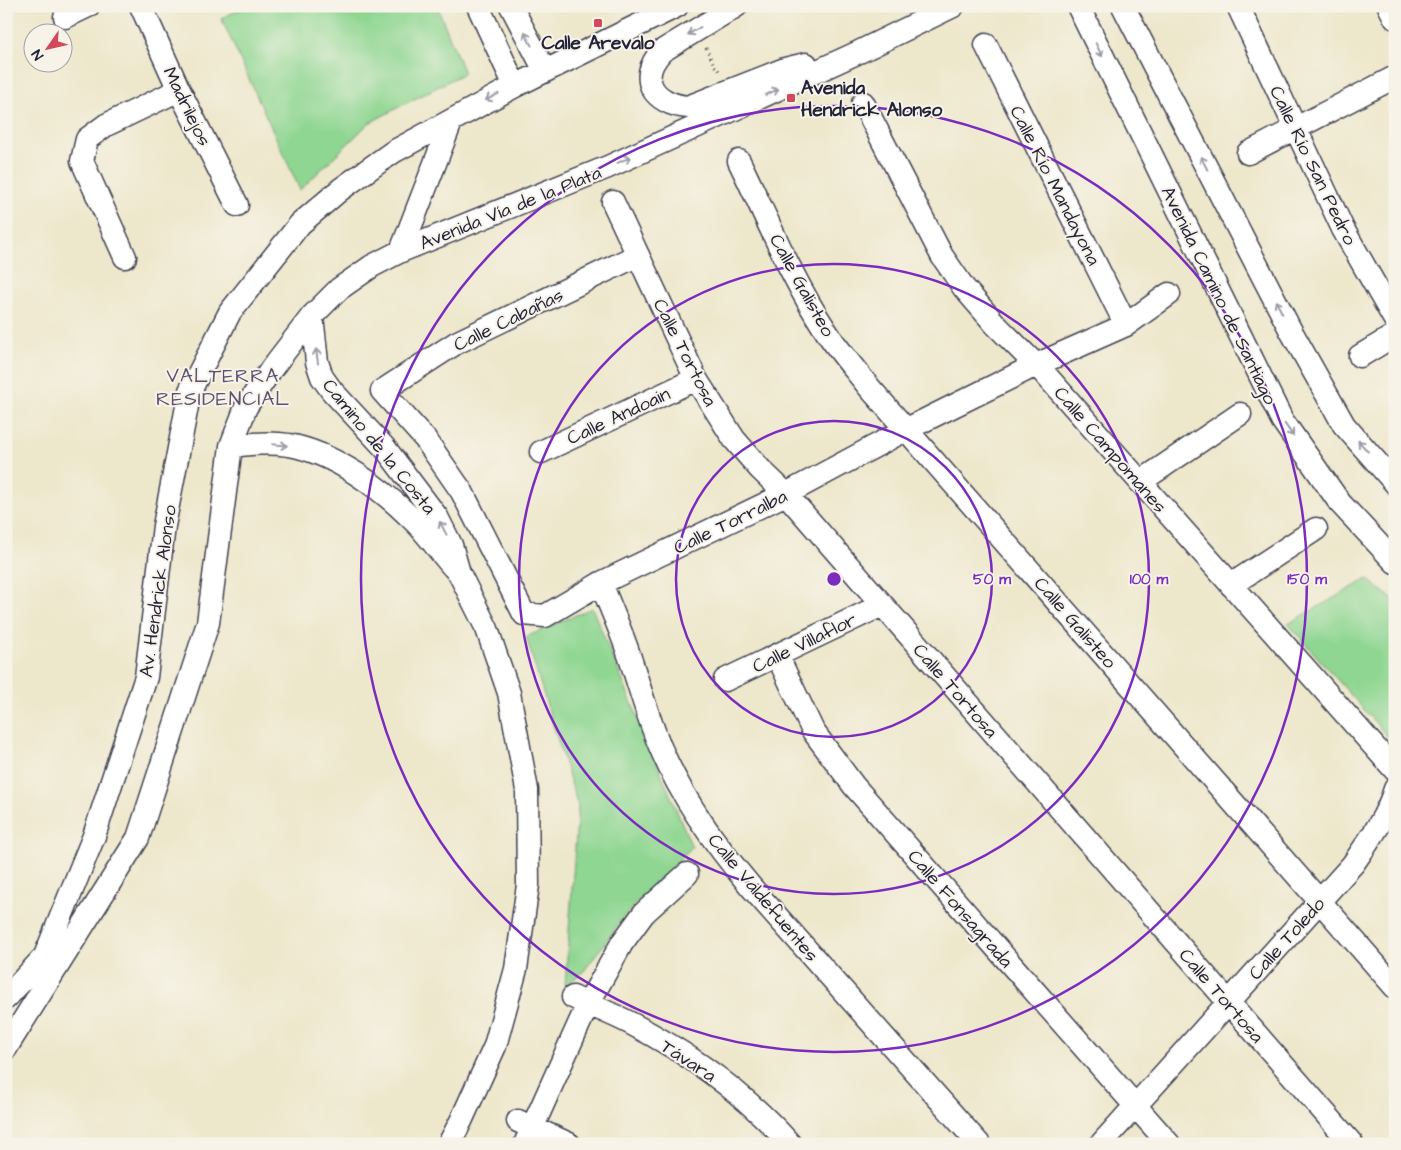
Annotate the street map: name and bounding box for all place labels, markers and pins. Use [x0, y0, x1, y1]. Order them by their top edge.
marker: Calle Arevalo [592, 17, 604, 29]
place label: Calle Arevalo [541, 30, 655, 57]
place label: Avenida Hendrick Alonso [801, 75, 943, 124]
marker: Avenida Hendrick Alonso [785, 92, 797, 104]
centre of rings [825, 570, 843, 588]

